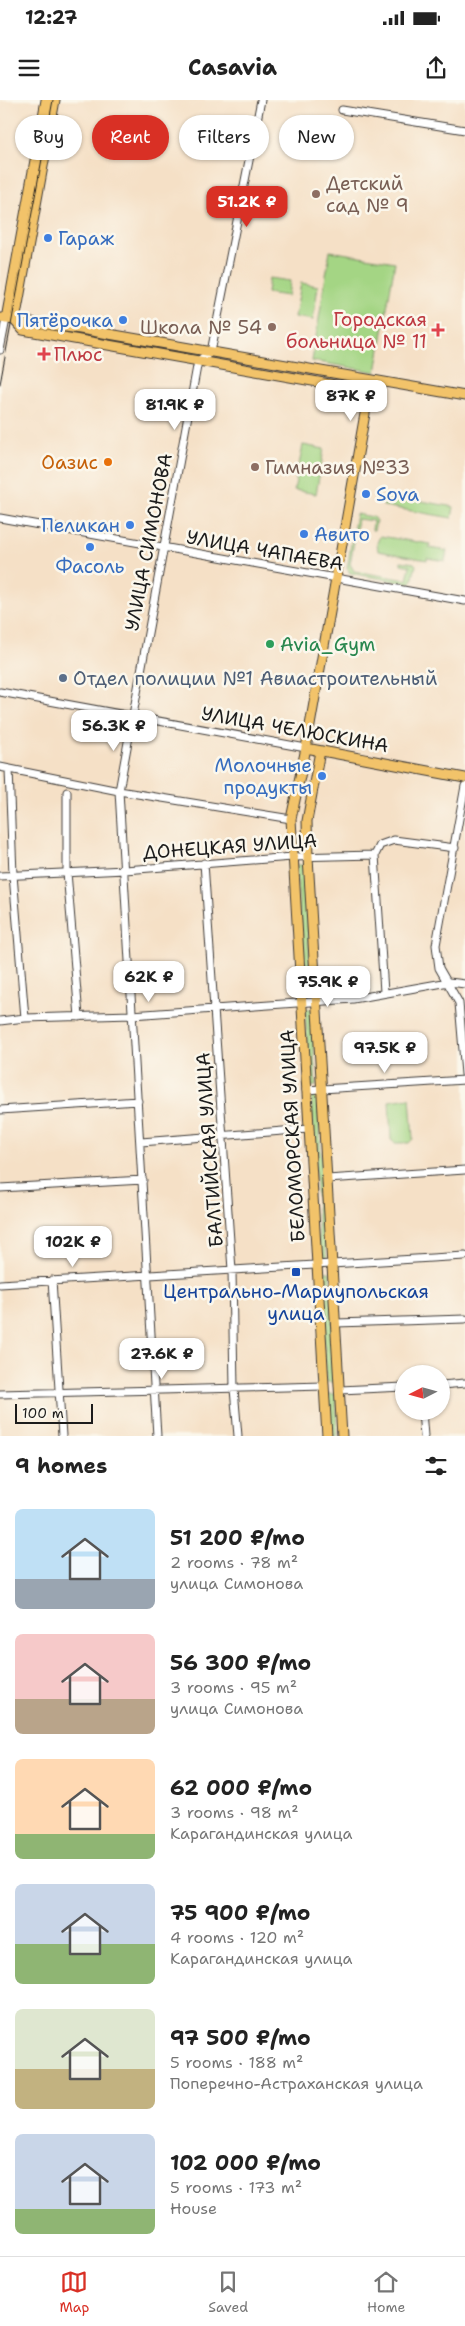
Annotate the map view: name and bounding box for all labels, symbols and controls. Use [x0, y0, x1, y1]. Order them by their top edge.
text: 12:27 [25, 5, 77, 30]
text: Casavia [188, 53, 277, 82]
icon: menu [15, 54, 43, 82]
icon: share [422, 54, 450, 82]
chip: Buy [15, 115, 82, 160]
chip: Rent [92, 115, 169, 160]
chip: Filters [179, 115, 269, 160]
chip: New [279, 115, 354, 160]
place label: Детский сад № 9 [326, 171, 409, 218]
pin: 51.2K ₽ [201, 186, 293, 228]
marker: Детский сад № 9 [310, 188, 322, 200]
text: 51.2K ₽ [217, 191, 277, 212]
place label: Гараж [58, 226, 114, 251]
marker: Гараж [42, 232, 54, 244]
place label: Городская больница № 11 [286, 307, 427, 354]
place label: Пятёрочка [17, 308, 113, 333]
marker: Пятёрочка [117, 314, 129, 326]
place label: Школа № 54 [140, 315, 262, 340]
marker: Школа № 54 [266, 321, 278, 333]
marker: Городская больница № 11 [431, 323, 445, 337]
place label: Плюс [54, 342, 103, 367]
marker: Плюс [38, 348, 50, 360]
pin: 87K ₽ [316, 380, 386, 422]
text: 87K ₽ [326, 385, 376, 406]
pin: 81.9K ₽ [129, 388, 221, 431]
text: 81.9K ₽ [146, 394, 204, 415]
place label: Оазис [41, 450, 98, 475]
street label: УЛИЦА СИМОНОВА [119, 451, 178, 633]
place label: Гимназия №33 [265, 455, 410, 480]
marker: Оазис [102, 456, 114, 468]
marker: Гимназия №33 [249, 461, 261, 473]
place label: Sova [376, 482, 419, 507]
marker: Sova [360, 488, 372, 500]
place label: Пеликан [41, 513, 120, 538]
marker: Пеликан [124, 519, 136, 531]
place label: Авито [314, 522, 370, 547]
street label: УЛИЦА ЧАПАЕВА [184, 524, 346, 577]
marker: Авито [298, 528, 310, 540]
marker: Фасоль [84, 541, 96, 553]
place label: Фасоль [56, 554, 124, 579]
place label: Avia_Gym [280, 632, 375, 657]
marker: Avia_Gym [264, 638, 276, 650]
place label: Отдел полиции №1 Авиастроительный [73, 666, 437, 691]
marker: Отдел полиции №1 Авиастроительный [57, 672, 69, 684]
street label: УЛИЦА ЧЕЛЮСКИНА [199, 701, 391, 758]
pin: 56.3K ₽ [68, 710, 160, 752]
text: 56.3K ₽ [82, 715, 146, 736]
place label: Молочные продукты [214, 753, 312, 800]
marker: Молочные продукты [316, 770, 328, 782]
street label: ДОНЕЦКАЯ УЛИЦА [142, 828, 318, 865]
pin: 62K ₽ [114, 960, 184, 1003]
text: 62K ₽ [124, 966, 174, 987]
pin: 75.9K ₽ [282, 966, 374, 1008]
text: 75.9K ₽ [297, 971, 359, 992]
street label: БЕЛОМОРСКАЯ УЛИЦА [274, 1029, 311, 1243]
pin: 97.5K ₽ [339, 1032, 431, 1074]
text: 97.5K ₽ [354, 1037, 416, 1058]
street label: БАЛТИЙСКАЯ УЛИЦА [190, 1051, 229, 1248]
pin: 102K ₽ [32, 1226, 114, 1268]
text: 102K ₽ [45, 1231, 101, 1252]
marker: Центрально-Мариупольская улица [290, 1266, 302, 1278]
place label: Центрально-Мариупольская улица [163, 1279, 429, 1326]
pin: 27.6K ₽ [116, 1338, 208, 1380]
text: 27.6K ₽ [130, 1343, 194, 1364]
north arrow [395, 1365, 450, 1420]
map controls [395, 1365, 450, 1420]
scale bar [15, 1401, 92, 1424]
text: 100 m [22, 1404, 64, 1422]
text: 9 homes [15, 1452, 107, 1480]
icon: filters [422, 1452, 450, 1480]
text: 51 200 ₽/mo [170, 1524, 305, 1552]
icon: home [55, 1529, 115, 1589]
text: 2 rooms · 78 m² [170, 1552, 298, 1573]
text: улица Симонова [170, 1573, 303, 1594]
text: 56 300 ₽/mo [170, 1649, 311, 1677]
icon: home [55, 1654, 115, 1714]
text: 3 rooms · 95 m² [170, 1677, 297, 1698]
text: улица Симонова [170, 1698, 303, 1719]
text: 62 000 ₽/mo [170, 1774, 312, 1802]
icon: home [55, 1779, 115, 1839]
text: 3 rooms · 98 m² [170, 1802, 299, 1823]
text: Карагандинская улица [170, 1823, 353, 1844]
text: 75 900 ₽/mo [170, 1899, 311, 1927]
icon: home [55, 1904, 115, 1964]
text: 4 rooms · 120 m² [170, 1927, 304, 1948]
text: Карагандинская улица [170, 1948, 353, 1969]
text: 97 500 ₽/mo [170, 2024, 311, 2052]
icon: home [55, 2029, 115, 2089]
text: 5 rooms · 188 m² [170, 2052, 303, 2073]
text: Поперечно-Астраханская улица [170, 2073, 423, 2094]
text: 102 000 ₽/mo [170, 2149, 321, 2177]
icon: home [55, 2154, 115, 2214]
text: 5 rooms · 173 m² [170, 2177, 302, 2198]
text: House [170, 2198, 217, 2219]
tab: Map [59, 2268, 89, 2316]
tab: Saved [208, 2268, 248, 2316]
tab: Home [367, 2268, 406, 2316]

